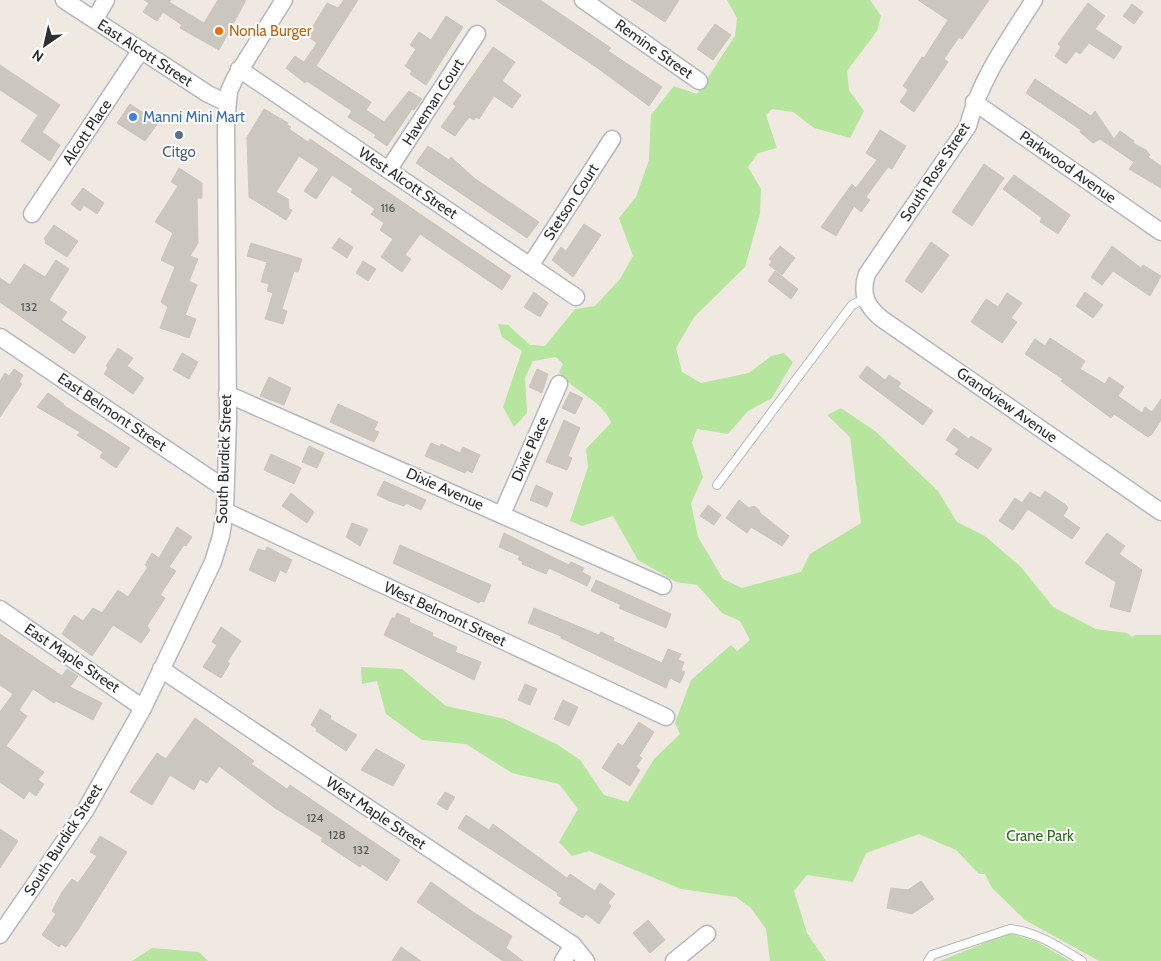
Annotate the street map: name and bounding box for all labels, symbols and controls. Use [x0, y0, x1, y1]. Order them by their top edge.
street label: East Alcott Street [94, 16, 196, 90]
street label: Remine Street [612, 16, 696, 82]
north arrow [20, 20, 70, 70]
place label: Nonla Burger [229, 22, 312, 40]
marker: Nonla Burger [213, 25, 225, 37]
text: N [29, 46, 47, 66]
street label: Haveman Court [398, 55, 468, 149]
street label: Alcott Place [59, 96, 115, 168]
place label: Manni Mini Mart [143, 108, 245, 126]
marker: Manni Mini Mart [127, 111, 139, 123]
street label: South Rose Street [896, 119, 974, 225]
street label: Parkwood Avenue [1016, 127, 1120, 207]
marker: Citgo [173, 129, 185, 141]
place label: Citgo [162, 143, 196, 161]
street label: West Alcott Street [355, 143, 461, 223]
street label: Stetson Court [540, 160, 602, 244]
house number: 116 [381, 200, 396, 215]
house number: 132 [21, 299, 37, 314]
street label: Grandview Avenue [953, 364, 1061, 447]
street label: East Belmont Street [54, 369, 170, 455]
street label: South Burdick Street [213, 394, 235, 524]
street label: Dixie Place [508, 414, 552, 484]
street label: Dixie Avenue [403, 464, 487, 514]
street label: West Belmont Street [381, 578, 509, 650]
street label: East Maple Street [21, 620, 123, 696]
street label: West Maple Street [323, 773, 429, 853]
street label: South Burdick Street [20, 781, 106, 899]
house number: 124 [306, 810, 324, 825]
house number: 128 [328, 827, 346, 842]
park label: Crane Park [1006, 827, 1074, 845]
house number: 132 [353, 842, 369, 857]

